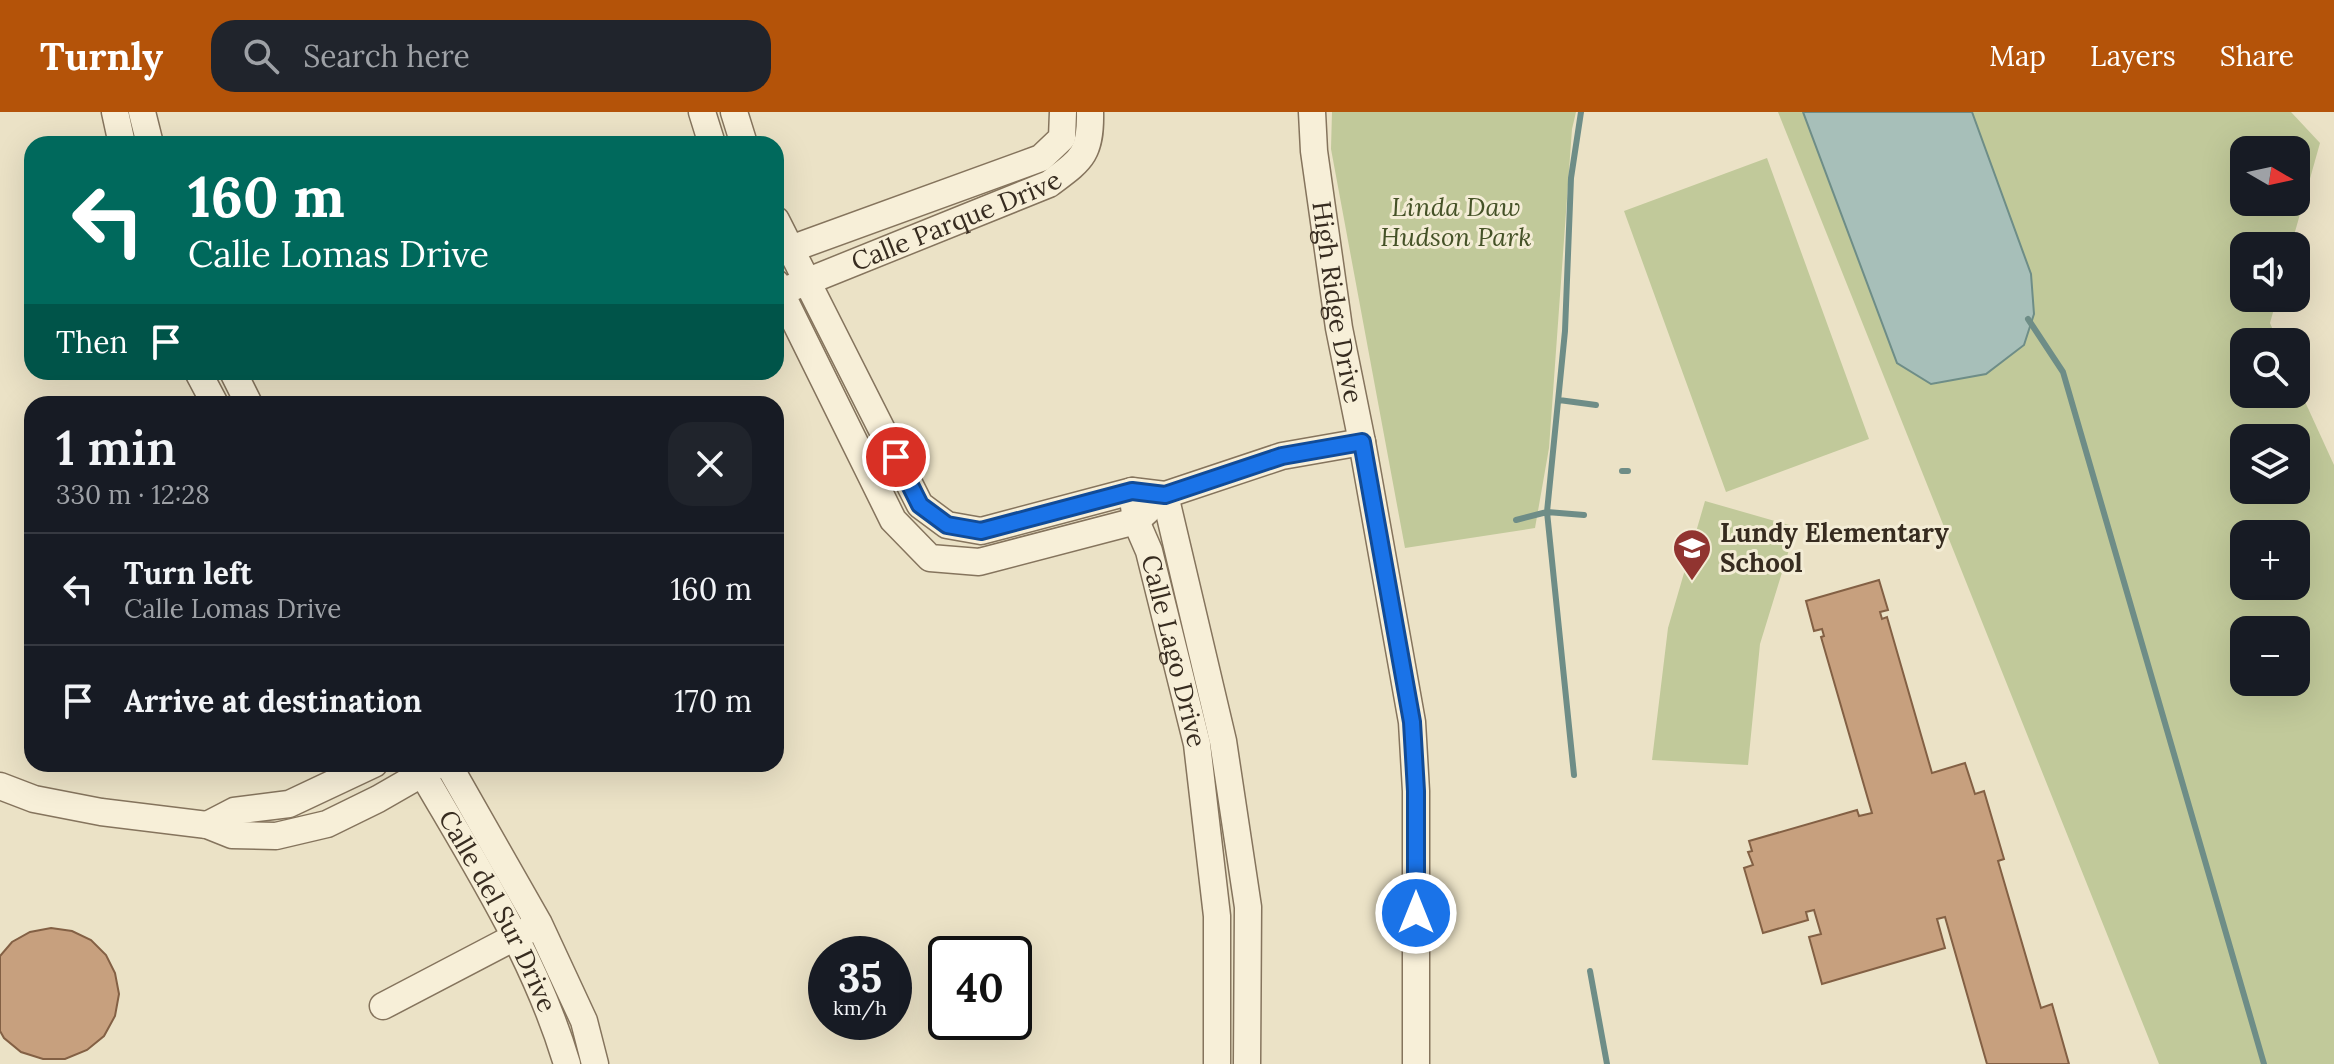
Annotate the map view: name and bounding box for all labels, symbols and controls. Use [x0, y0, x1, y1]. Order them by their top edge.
search box [211, 20, 771, 92]
text: Turnly [40, 32, 163, 80]
icon: search [239, 34, 283, 78]
text: Search here [303, 37, 470, 75]
text: Map [1989, 38, 2046, 74]
text: Layers [2090, 38, 2176, 74]
text: Share [2220, 38, 2294, 74]
north arrow [2230, 136, 2310, 216]
map controls [2230, 136, 2310, 696]
text: 160 m [188, 161, 345, 232]
street label: Calle Parque Drive [846, 163, 1068, 278]
icon: left [56, 168, 160, 272]
park label: Linda Daw Hudson Park [1380, 190, 1532, 253]
street label: High Ridge Drive [1305, 199, 1371, 406]
text: Calle Lomas Drive [188, 231, 489, 277]
button: sound [2230, 232, 2310, 312]
icon: arrive [144, 320, 188, 364]
text: Then [56, 323, 128, 361]
button: search [2230, 328, 2310, 408]
text: 1 min [56, 417, 176, 478]
button: close [668, 422, 752, 506]
pin [862, 423, 930, 491]
button: layers [2230, 424, 2310, 504]
icon: arrive [874, 435, 918, 479]
text: 330 m · 12:28 [56, 478, 210, 511]
place label: Lundy Elementary School [1720, 516, 1949, 579]
button: + [2230, 520, 2310, 600]
school or university icon: Lundy Elementary School [1671, 527, 1713, 582]
street label: Calle Lago Drive [1135, 551, 1214, 750]
text: Turn left [124, 554, 252, 592]
icon: left [56, 567, 100, 611]
text: 160 m [670, 570, 752, 608]
text: Calle Lomas Drive [124, 592, 341, 625]
button: − [2230, 616, 2310, 696]
icon: arrive [56, 679, 100, 723]
text: Arrive at destination [124, 682, 422, 720]
text: 170 m [674, 682, 752, 720]
street label: Calle del Sur Drive [432, 804, 564, 1017]
position arrow [1374, 871, 1458, 955]
speed limit sign: 40 [928, 936, 1032, 1040]
text: 35 [838, 952, 882, 1003]
text: km/h [833, 995, 887, 1020]

